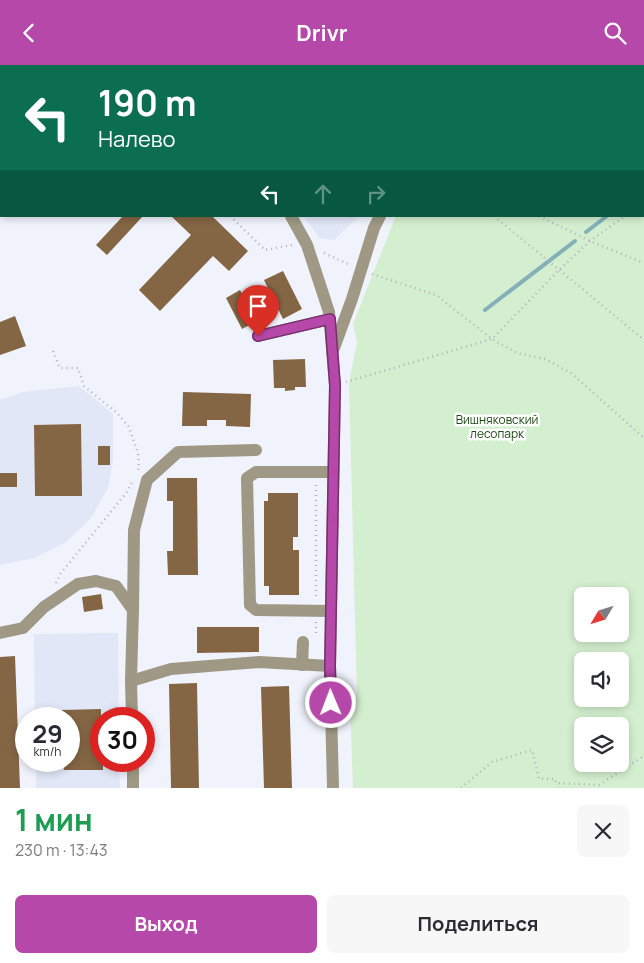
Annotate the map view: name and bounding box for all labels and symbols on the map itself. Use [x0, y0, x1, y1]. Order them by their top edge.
pin [237, 285, 279, 336]
park label: Вишняковский лесопарк [456, 411, 538, 442]
north arrow [574, 587, 629, 643]
position arrow [304, 676, 356, 728]
speed limit sign: 30 [90, 707, 155, 772]

